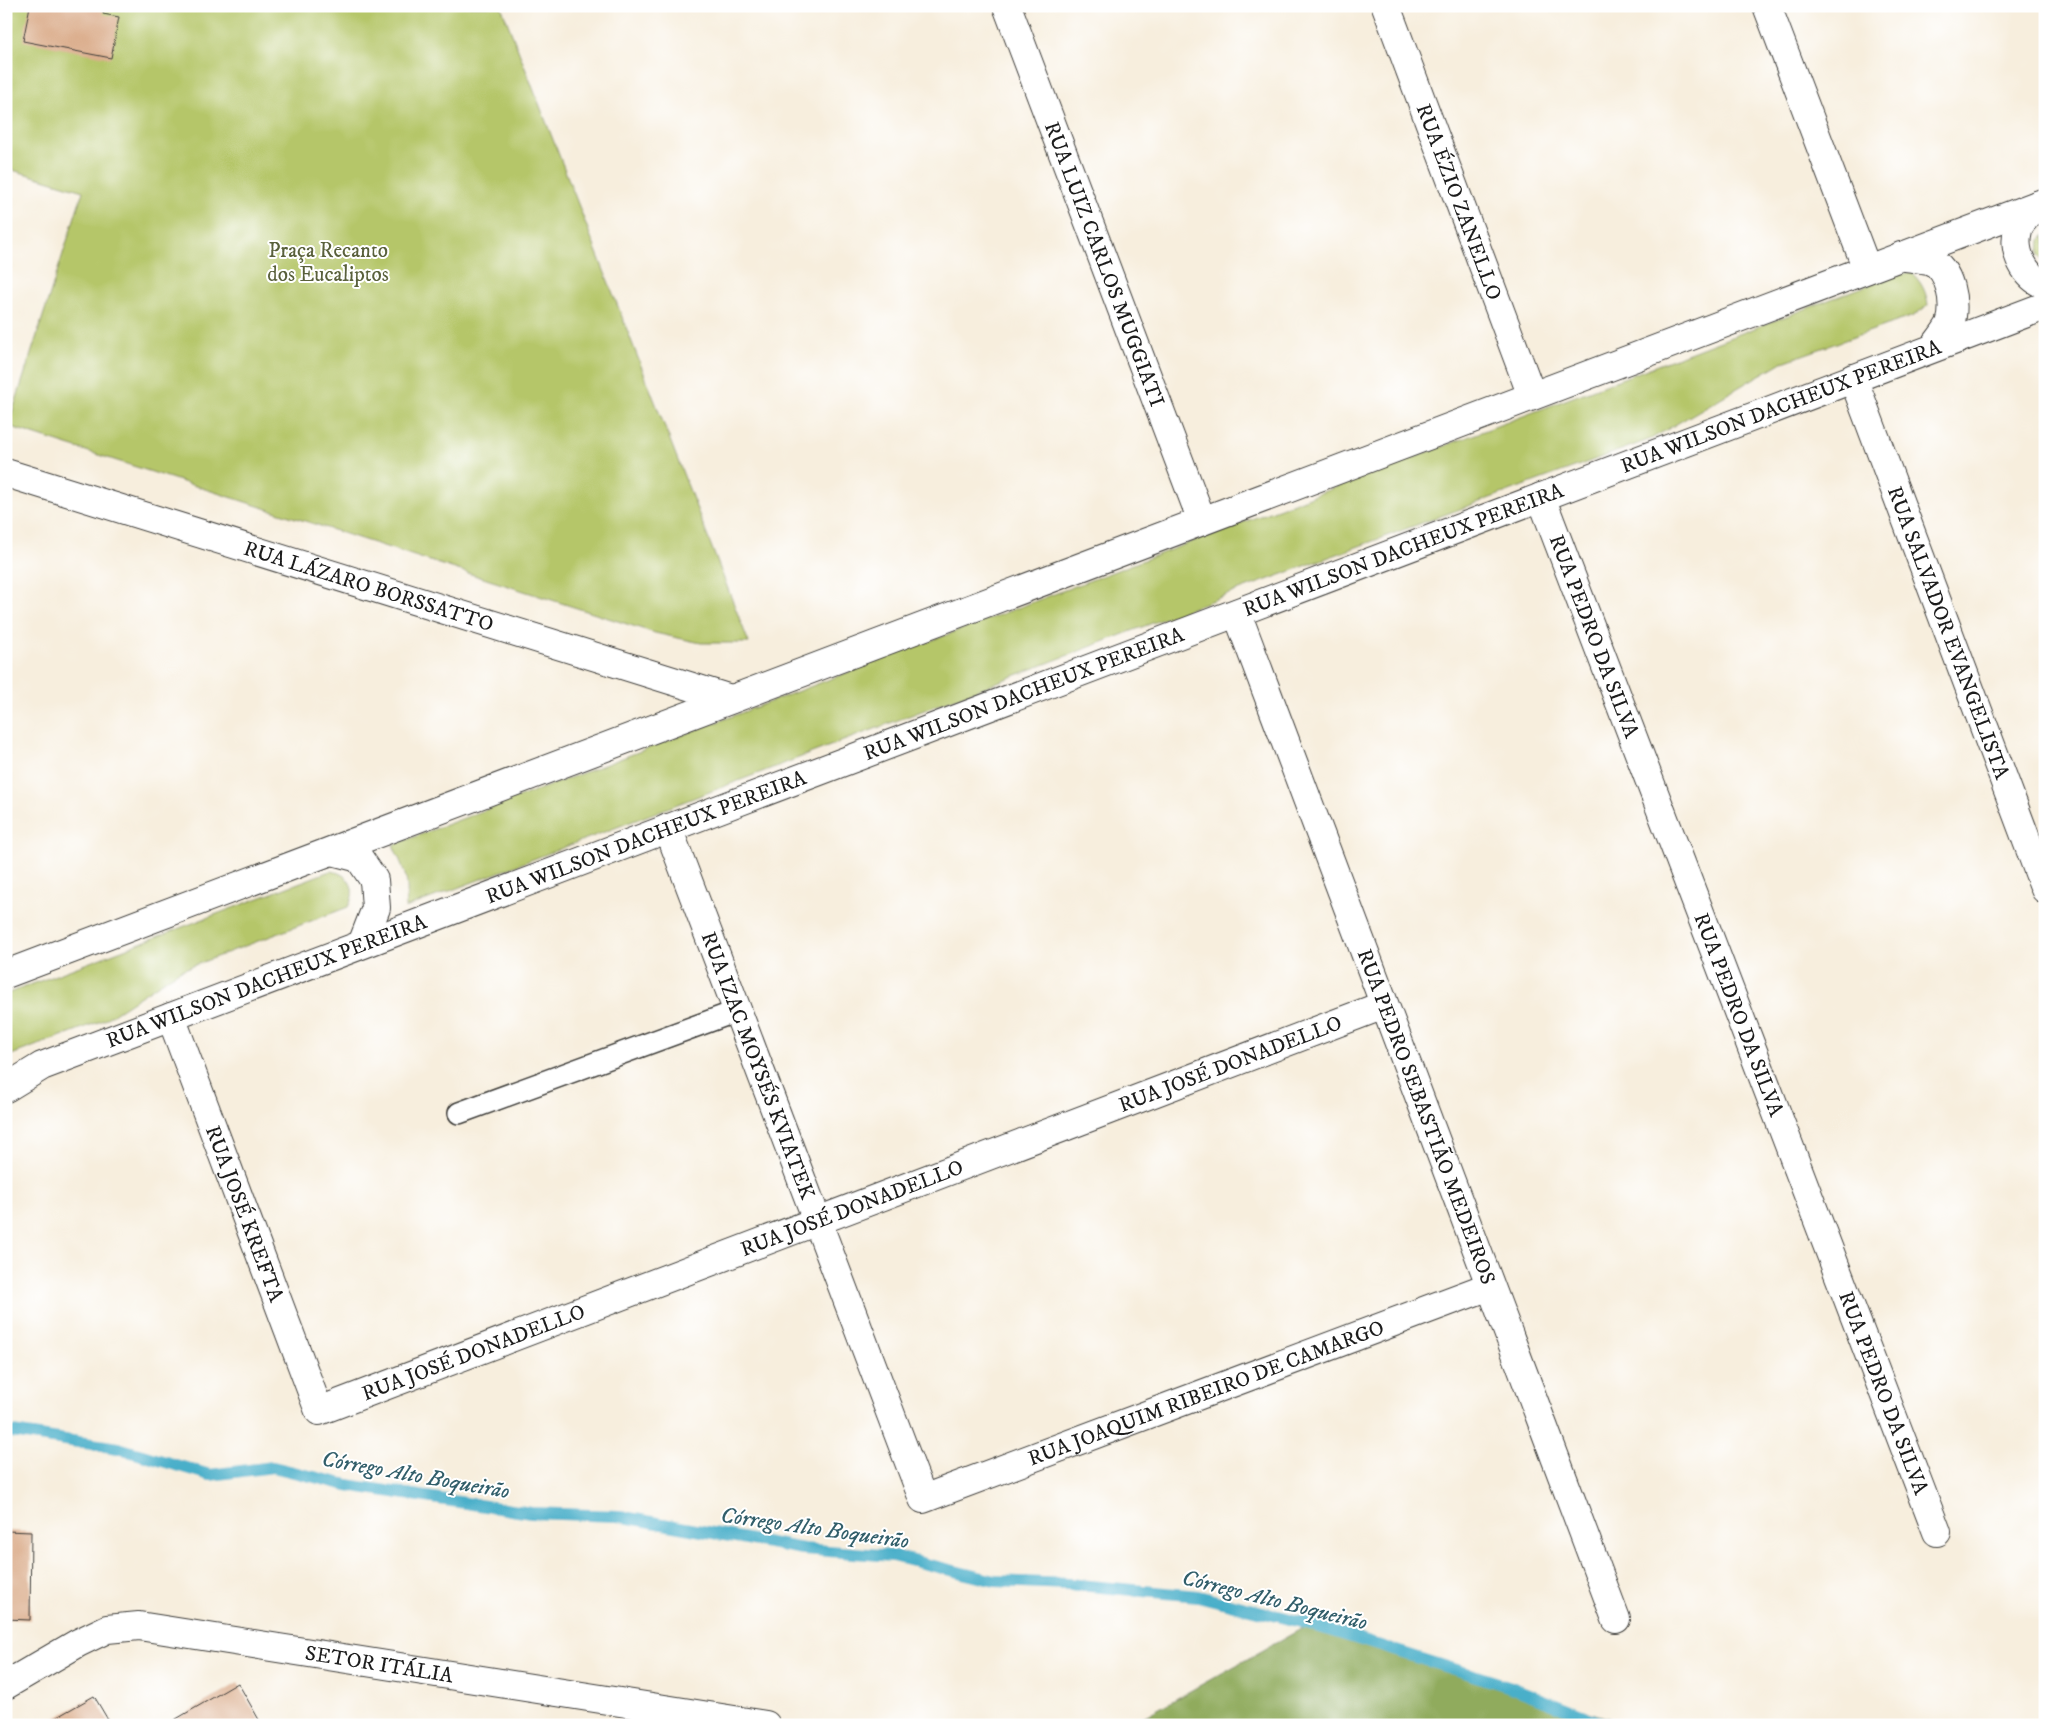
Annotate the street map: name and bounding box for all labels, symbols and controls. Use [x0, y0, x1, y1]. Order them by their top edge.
street label: RUA ÉZIO ZANELLO [1410, 100, 1507, 304]
street label: RUA LUIZ CARLOS MUGGIATI [1038, 118, 1170, 411]
park label: Praça Recanto dos Eucaliptos [267, 238, 389, 288]
street label: RUA WILSON DACHEUX PEREIRA [1617, 334, 1946, 480]
street label: RUA WILSON DACHEUX PEREIRA [1240, 478, 1568, 623]
street label: RUA SALVADOR EVANGELISTA [1881, 483, 2015, 784]
street label: RUA PEDRO DA SILVA [1543, 531, 1644, 742]
street label: RUA LÁZARO BORSSATTO [240, 536, 497, 638]
street label: RUA WILSON DACHEUX PEREIRA [860, 622, 1188, 767]
street label: RUA WILSON DACHEUX PEREIRA [482, 765, 811, 910]
street label: RUA WILSON DACHEUX PEREIRA [103, 909, 431, 1054]
street label: RUA PEDRO DA SILVA [1687, 909, 1789, 1121]
street label: RUA IZAC MOYSÉS KVIATEK [695, 928, 820, 1203]
street label: RUA PEDRO SEBASTIÃO MEDEIROS [1351, 945, 1501, 1288]
street label: RUA JOSÉ DONADELLO [1115, 1010, 1346, 1119]
street label: RUA JOSÉ KREFTA [199, 1122, 289, 1306]
street label: RUA JOSÉ DONADELLO [737, 1155, 967, 1263]
street label: RUA PEDRO DA SILVA [1832, 1288, 1934, 1499]
street label: RUA JOSÉ DONADELLO [358, 1299, 589, 1407]
street label: RUA JOAQUIM RIBEIRO DE CAMARGO [1025, 1315, 1388, 1472]
water label: Córrego Alto Boqueirão [319, 1446, 512, 1506]
water label: Córrego Alto Boqueirão [719, 1502, 911, 1556]
water label: Córrego Alto Boqueirão [1179, 1564, 1370, 1638]
street label: SETOR ITÁLIA [303, 1640, 456, 1690]

